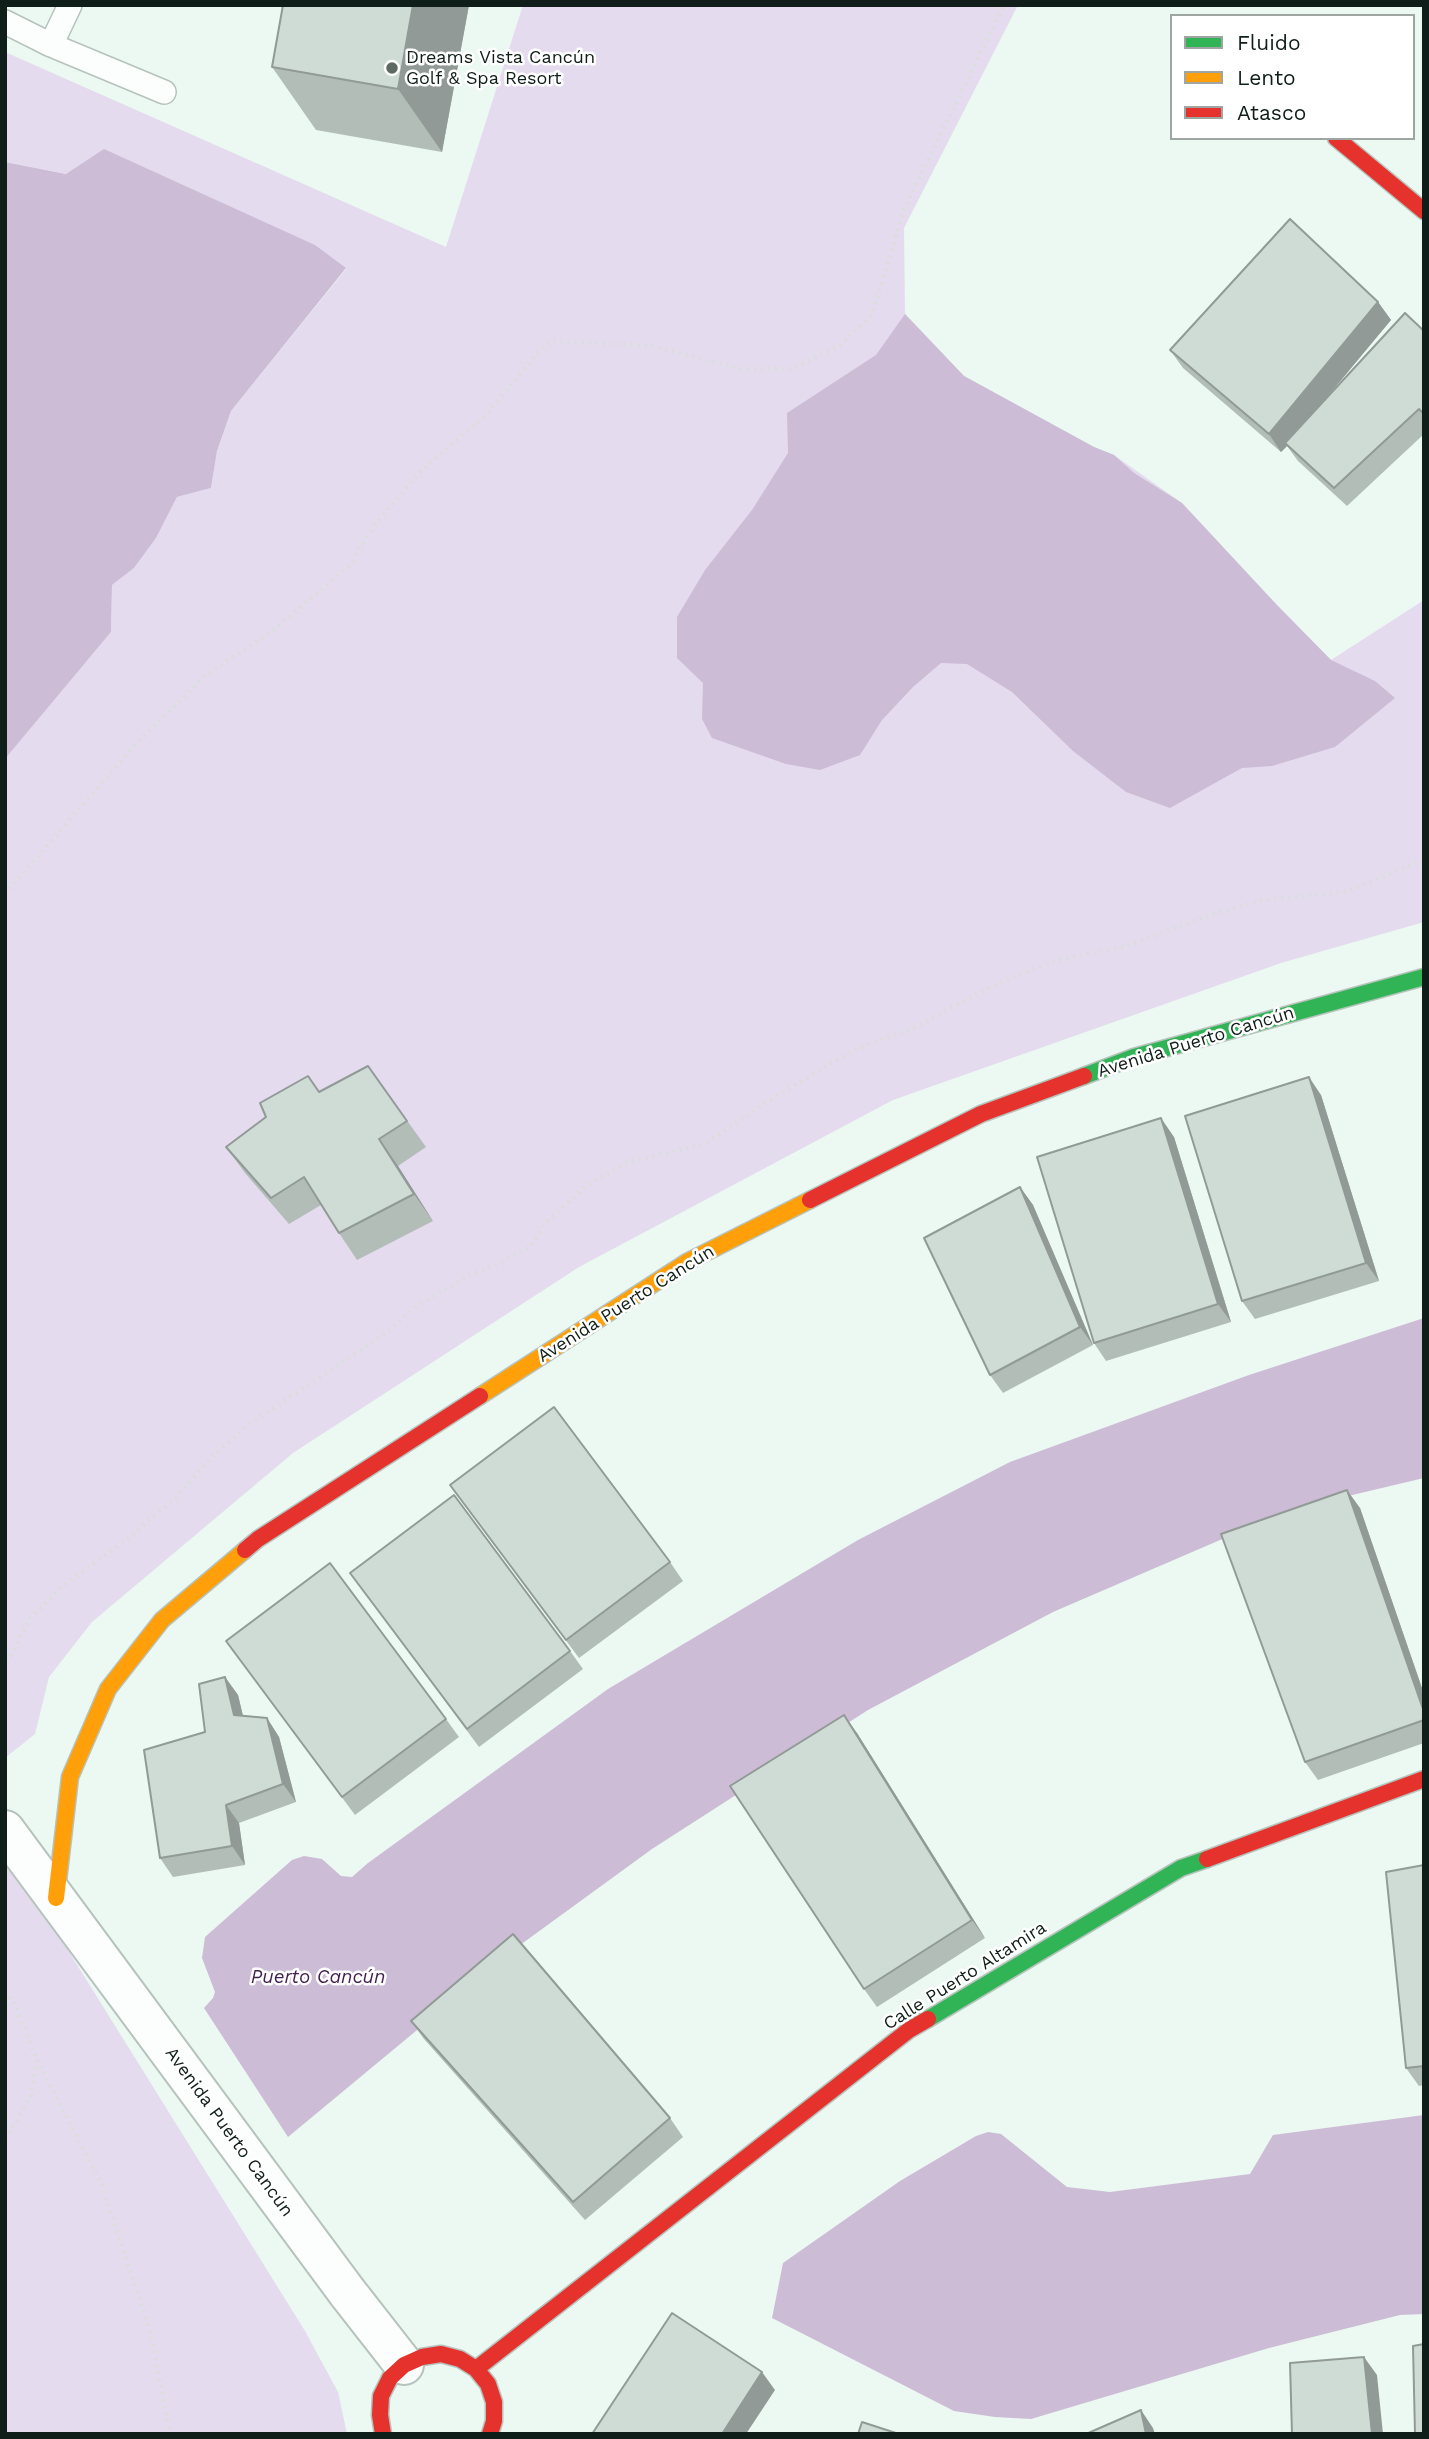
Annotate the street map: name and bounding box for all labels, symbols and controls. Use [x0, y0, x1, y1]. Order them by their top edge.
legend [1170, 14, 1415, 140]
text: Fluido [1237, 30, 1301, 55]
place label: Dreams Vista Cancún Golf & Spa Resort [406, 47, 595, 90]
marker: Dreams Vista Cancún Golf & Spa Resort [384, 60, 400, 76]
text: Lento [1237, 65, 1296, 90]
text: Atasco [1237, 100, 1306, 125]
street label: Avenida Puerto Cancún [1095, 1002, 1297, 1082]
street label: Avenida Puerto Cancún [534, 1241, 718, 1367]
street label: Calle Puerto Altamira [880, 1917, 1050, 2035]
water label: Puerto Cancún [251, 1966, 385, 1988]
street label: Avenida Puerto Cancún [160, 2043, 298, 2221]

